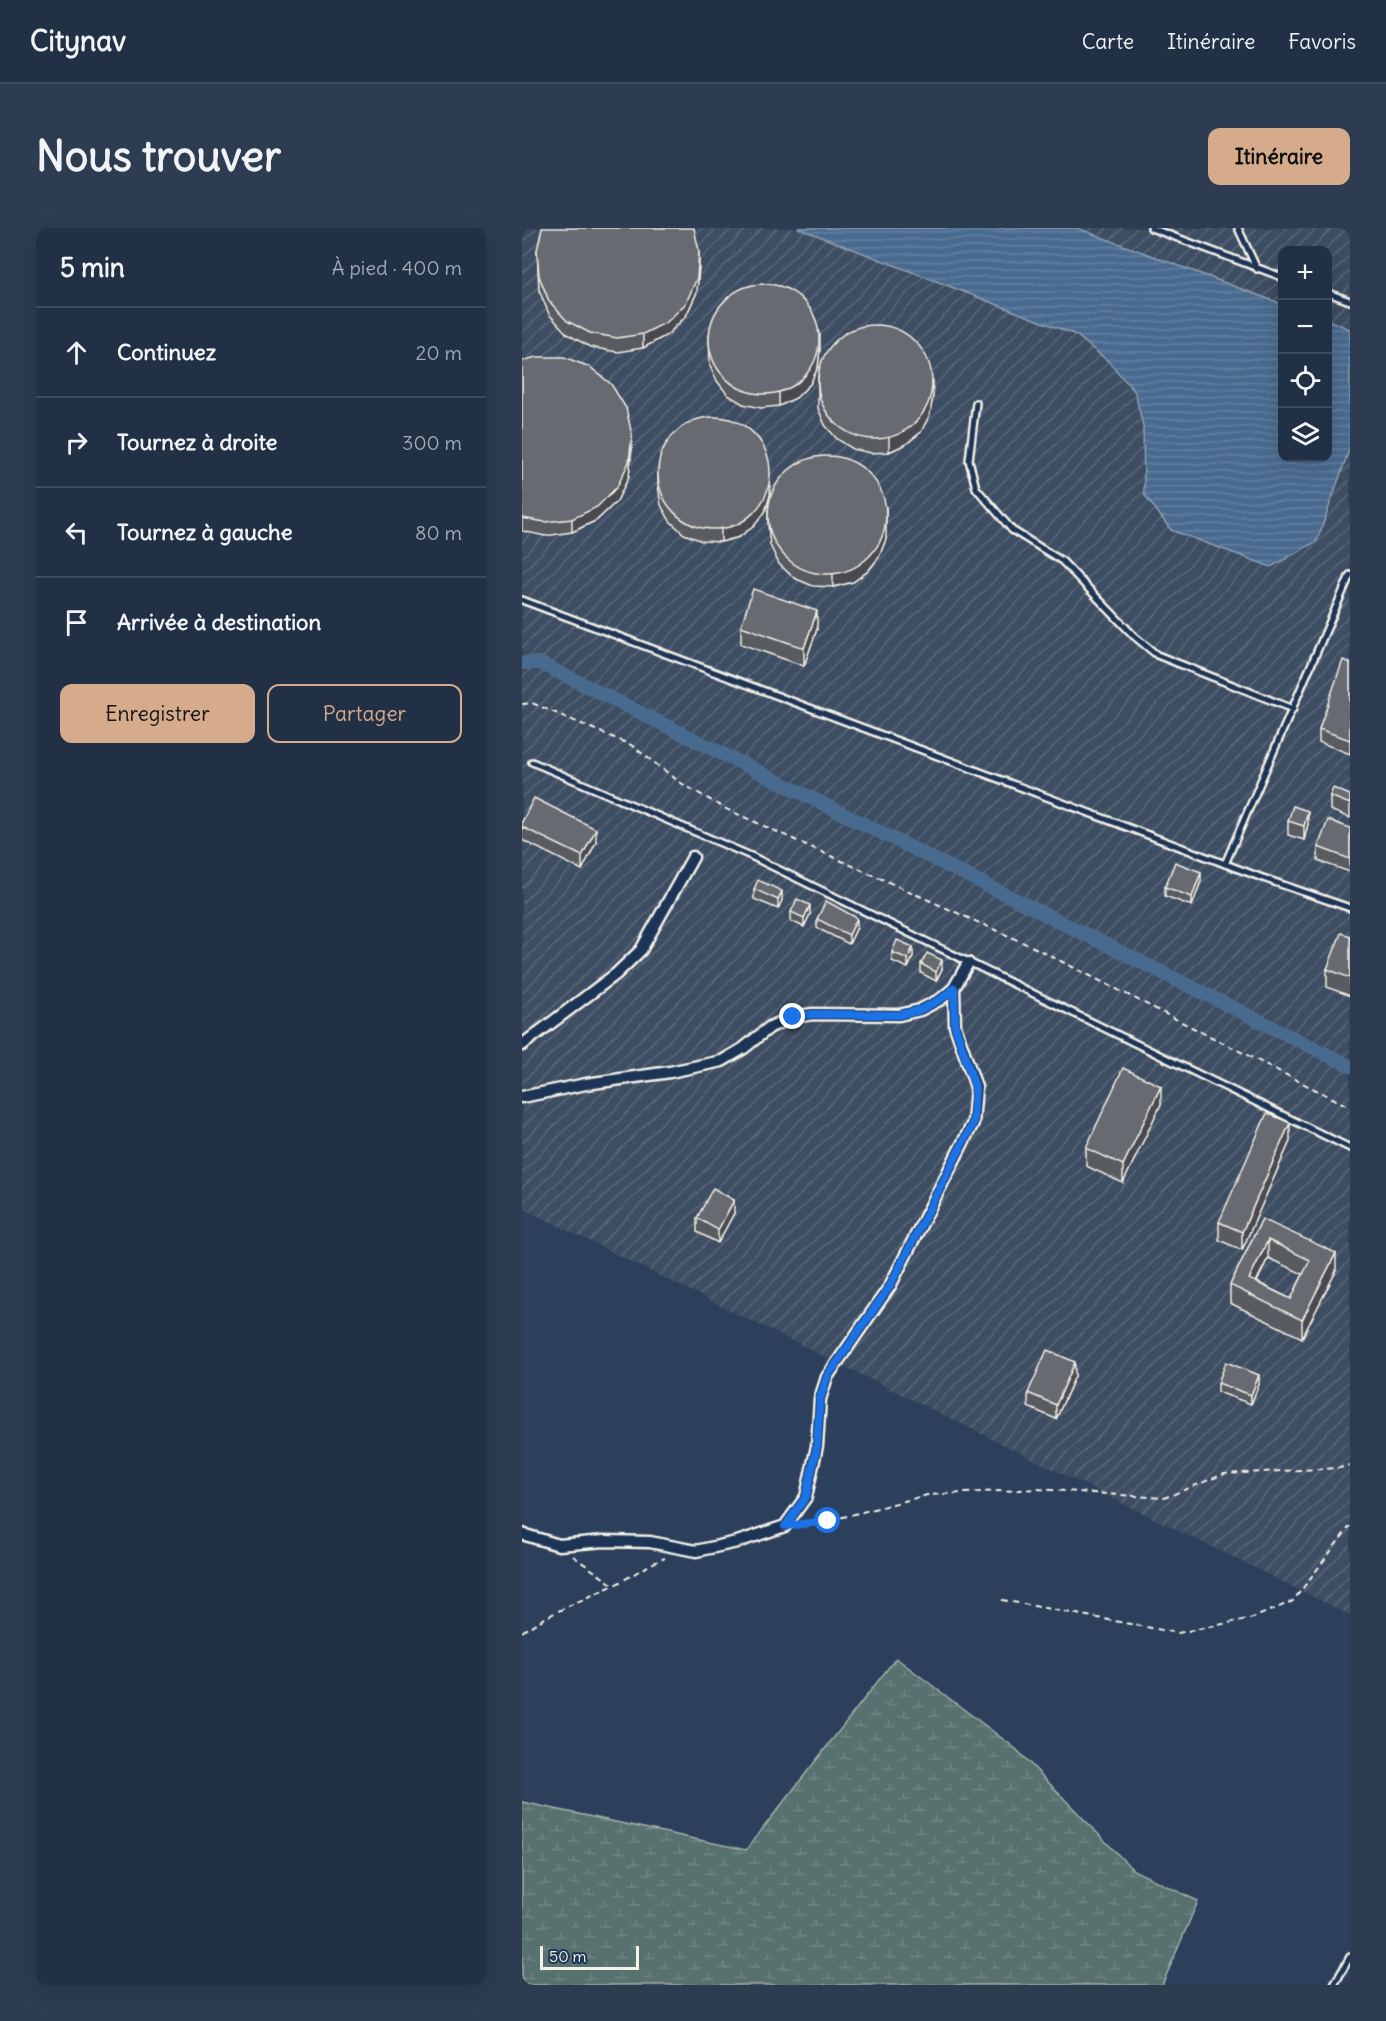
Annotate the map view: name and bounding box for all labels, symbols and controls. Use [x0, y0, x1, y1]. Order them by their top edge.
text: Citynav [30, 23, 126, 59]
text: Carte [1082, 28, 1134, 55]
text: Itinéraire [1167, 28, 1255, 55]
text: Favoris [1288, 28, 1356, 55]
button: Itinéraire [1208, 128, 1350, 185]
text: Nous trouver [36, 130, 281, 182]
map controls [1278, 246, 1332, 462]
button: + [1278, 246, 1332, 300]
text: 5 min [60, 251, 125, 284]
text: À pied · 400 m [332, 255, 462, 280]
button: − [1278, 300, 1332, 354]
icon: ahead [60, 336, 93, 369]
text: Continuez [117, 338, 216, 366]
text: 20 m [416, 340, 462, 365]
button: locate [1278, 354, 1332, 408]
button: layers [1278, 408, 1332, 462]
icon: right [60, 426, 93, 459]
text: Tournez à droite [117, 428, 277, 456]
text: 300 m [402, 430, 462, 455]
icon: left [60, 516, 93, 549]
text: Tournez à gauche [117, 518, 293, 546]
text: 80 m [415, 520, 462, 545]
icon: arrive [60, 606, 93, 639]
text: Arrivée à destination [117, 608, 321, 636]
button: Enregistrer [60, 684, 255, 743]
button: Partager [267, 684, 462, 743]
route end [779, 1003, 805, 1029]
route start [814, 1507, 840, 1533]
scale bar [540, 1943, 639, 1970]
text: 50 m [549, 1946, 587, 1966]

